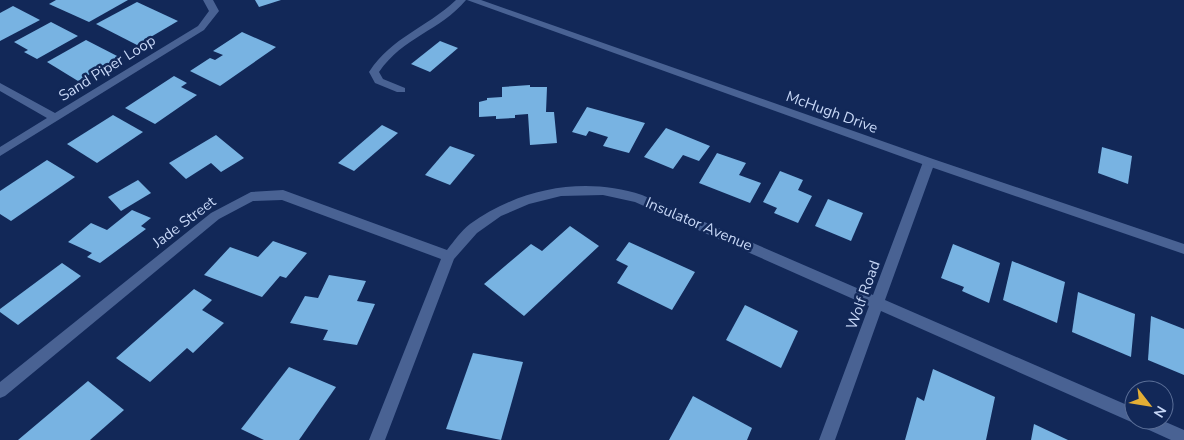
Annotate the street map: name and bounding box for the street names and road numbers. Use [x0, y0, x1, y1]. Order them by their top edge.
street label: Sand Piper Loop [55, 30, 159, 106]
street label: McHugh Drive [783, 86, 881, 138]
street label: Jade Street [148, 191, 220, 253]
street label: Insulator Avenue [643, 192, 755, 256]
street label: Wolf Road [841, 258, 885, 332]

